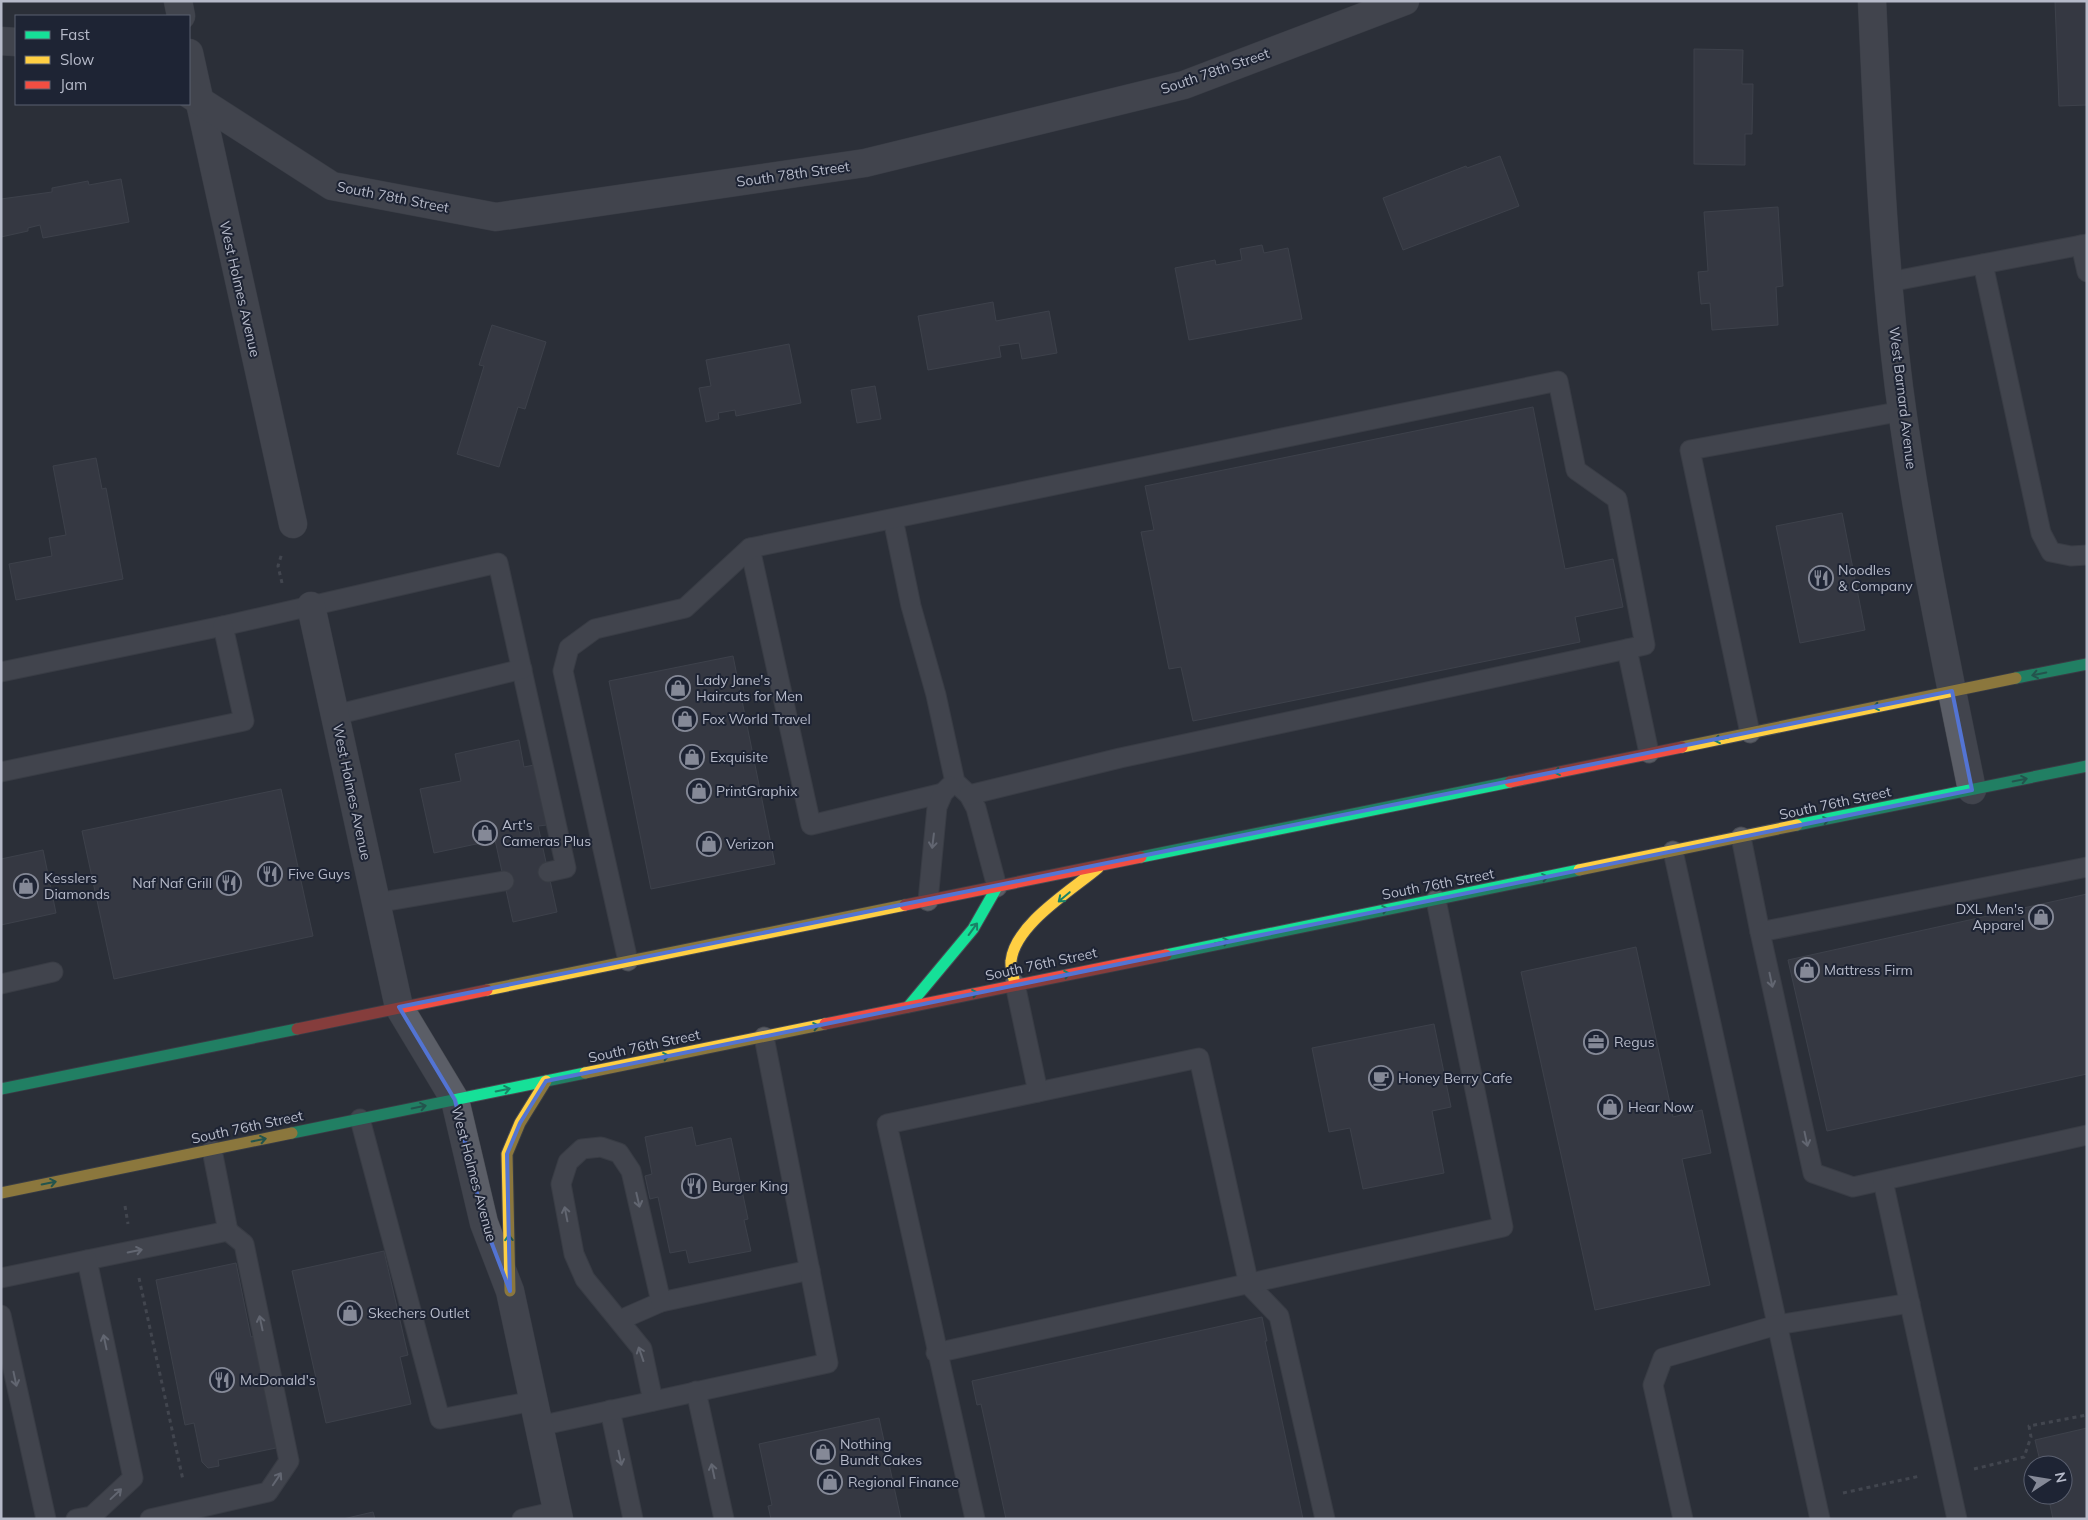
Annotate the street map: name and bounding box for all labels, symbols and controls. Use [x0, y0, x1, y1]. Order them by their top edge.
legend [15, 15, 190, 105]
text: Fast [60, 25, 90, 44]
street label: South 78th Street [1158, 44, 1272, 98]
text: Slow [60, 50, 94, 69]
text: Jam [60, 75, 87, 94]
street label: South 78th Street [735, 157, 851, 191]
street label: South 78th Street [335, 177, 451, 217]
street label: West Holmes Avenue [216, 219, 264, 359]
street label: West Barnard Avenue [1885, 326, 1921, 470]
place label: Noodles & Company [1838, 561, 1913, 595]
restaurant icon: Noodles & Company [1808, 565, 1834, 591]
one-way arrow [2031, 669, 2047, 679]
place label: Lady Jane's Haircuts for Men [696, 671, 803, 705]
shop icon: Lady Jane's Haircuts for Men [665, 675, 691, 701]
one-way arrow [1872, 702, 1888, 711]
shop icon: Fox World Travel [672, 706, 698, 732]
place label: Fox World Travel [702, 710, 811, 728]
street label: West Holmes Avenue [329, 722, 375, 862]
one-way arrow [1713, 734, 1729, 744]
shop icon: Exquisite [679, 744, 705, 770]
place label: Exquisite [710, 748, 768, 766]
one-way arrow [1554, 767, 1570, 776]
one-way arrow [2011, 775, 2027, 784]
shop icon: PrintGraphix [686, 778, 712, 804]
place label: PrintGraphix [716, 782, 798, 800]
street label: South 76th Street [1777, 782, 1893, 824]
one-way arrow [1813, 815, 1829, 825]
place label: Art's Cameras Plus [502, 816, 591, 850]
shop icon: Art's Cameras Plus [472, 820, 498, 846]
shop icon: Verizon [696, 831, 722, 857]
one-way arrow [928, 833, 938, 849]
place label: Verizon [726, 835, 774, 853]
restaurant icon: Five Guys [257, 861, 283, 887]
street label: South 76th Street [1380, 864, 1496, 904]
place label: Five Guys [288, 865, 350, 883]
place label: Kesslers Diamonds [44, 869, 110, 903]
restaurant icon: Naf Naf Grill [216, 870, 242, 896]
shop icon: Kesslers Diamonds [13, 873, 39, 899]
one-way arrow [1532, 873, 1548, 882]
place label: Naf Naf Grill [132, 874, 212, 892]
one-way arrow [1058, 891, 1071, 902]
place label: DXL Men's Apparel [1956, 900, 2024, 934]
shop icon: DXL Men's Apparel [2028, 904, 2054, 930]
one-way arrow [1373, 905, 1389, 915]
one-way arrow [968, 922, 978, 936]
one-way arrow [1214, 937, 1230, 947]
street label: South 76th Street [983, 943, 1099, 985]
shop icon: Mattress Firm [1794, 957, 1820, 983]
place label: Mattress Firm [1824, 961, 1913, 979]
one-way arrow [1054, 969, 1070, 979]
one-way arrow [1767, 972, 1776, 988]
one-way arrow [963, 988, 979, 998]
one-way arrow [804, 1022, 820, 1031]
street label: South 76th Street [586, 1025, 702, 1067]
office icon: Regus [1583, 1029, 1609, 1055]
place label: Regus [1614, 1033, 1655, 1051]
one-way arrow [654, 1052, 670, 1062]
cafe icon: Honey Berry Cafe [1368, 1065, 1394, 1091]
place label: Honey Berry Cafe [1398, 1069, 1512, 1087]
one-way arrow [494, 1085, 510, 1094]
shop icon: Hear Now [1597, 1094, 1623, 1120]
place label: Hear Now [1628, 1098, 1694, 1116]
one-way arrow [410, 1102, 426, 1111]
street label: West Holmes Avenue [447, 1104, 501, 1244]
street label: South 76th Street [189, 1106, 305, 1148]
one-way arrow [1802, 1130, 1811, 1146]
one-way arrow [251, 1135, 267, 1144]
restaurant icon: Burger King [681, 1173, 707, 1199]
place label: Burger King [712, 1177, 788, 1195]
one-way arrow [41, 1178, 57, 1187]
one-way arrow [634, 1192, 643, 1208]
one-way arrow [561, 1206, 571, 1222]
one-way arrow [504, 1234, 514, 1250]
one-way arrow [127, 1245, 143, 1255]
shop icon: Skechers Outlet [337, 1300, 363, 1326]
place label: Skechers Outlet [368, 1304, 469, 1322]
one-way arrow [256, 1316, 265, 1332]
one-way arrow [99, 1334, 109, 1350]
one-way arrow [636, 1346, 646, 1362]
restaurant icon: McDonald's [209, 1367, 235, 1393]
one-way arrow [11, 1371, 20, 1387]
place label: McDonald's [240, 1371, 316, 1389]
place label: Nothing Bundt Cakes [840, 1435, 922, 1469]
shop icon: Nothing Bundt Cakes [810, 1439, 836, 1465]
one-way arrow [616, 1450, 625, 1466]
north arrow [2023, 1455, 2073, 1505]
one-way arrow [708, 1464, 717, 1480]
shop icon: Regional Finance [817, 1469, 843, 1495]
text: N [2051, 1470, 2071, 1484]
one-way arrow [272, 1473, 282, 1487]
place label: Regional Finance [848, 1473, 959, 1491]
one-way arrow [109, 1488, 122, 1500]

